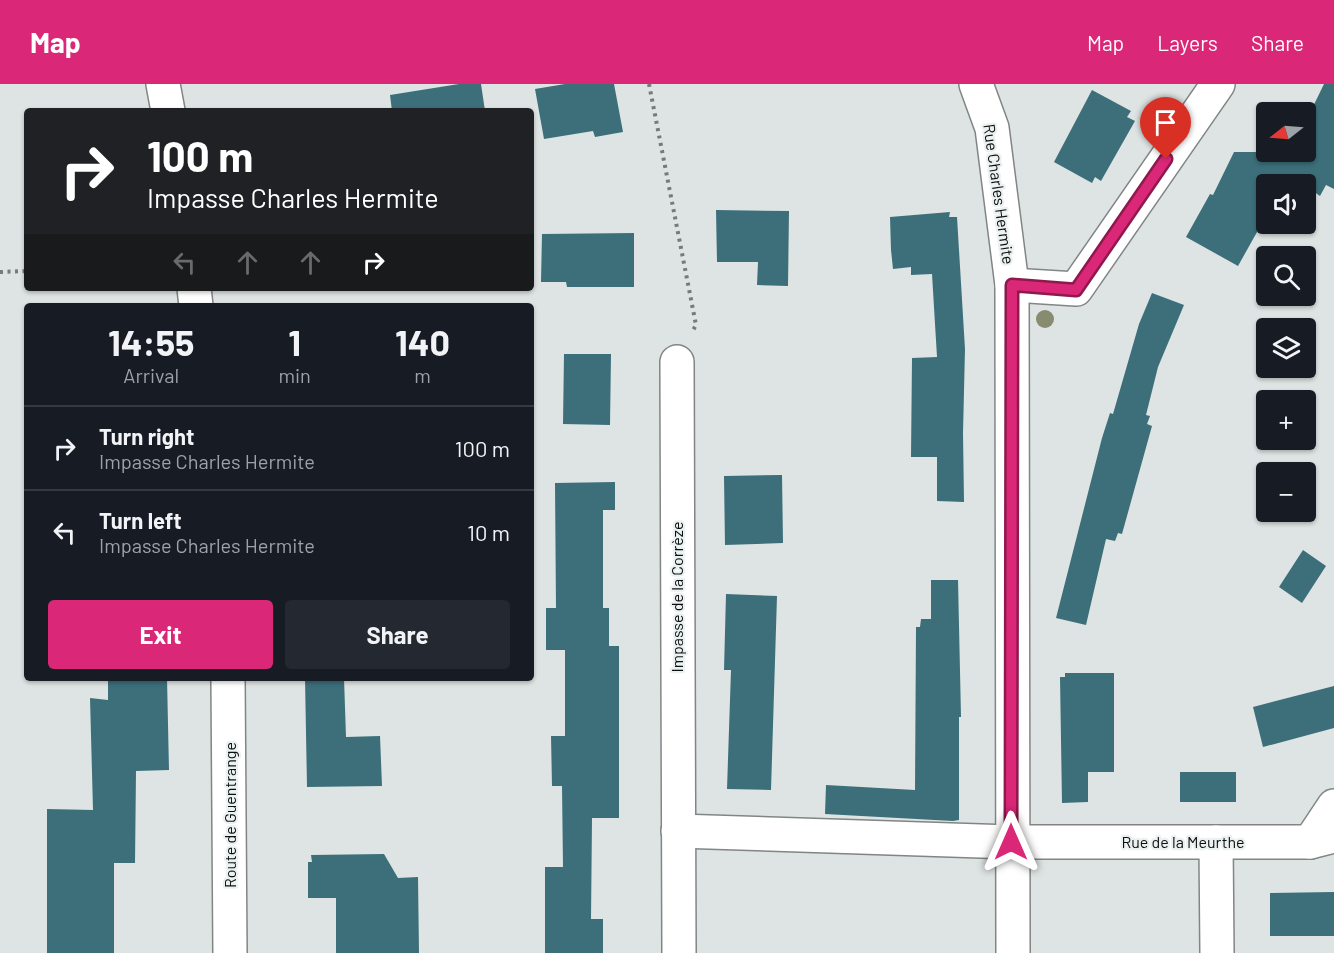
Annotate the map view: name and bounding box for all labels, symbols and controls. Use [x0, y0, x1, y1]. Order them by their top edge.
text: Map [30, 25, 81, 59]
text: Map [1087, 30, 1124, 55]
text: Layers [1157, 30, 1218, 55]
text: Share [1251, 30, 1304, 55]
pin [1140, 97, 1191, 159]
north arrow [1256, 102, 1316, 162]
map controls [1256, 102, 1316, 522]
icon: arrive [1149, 106, 1182, 139]
street label: Rue Charles Hermite [980, 122, 1019, 265]
text: 100 m [147, 130, 253, 180]
icon: right [48, 132, 126, 210]
button: sound [1256, 174, 1316, 234]
text: Impasse Charles Hermite [147, 181, 439, 213]
icon: left [168, 246, 201, 279]
icon: ahead [231, 246, 264, 279]
icon: ahead [294, 246, 327, 279]
icon: right [357, 246, 390, 279]
button: search [1256, 246, 1316, 306]
button: layers [1256, 318, 1316, 378]
text: 14:55 [108, 320, 194, 363]
text: 1 [288, 320, 301, 363]
text: 140 [395, 320, 450, 363]
text: Arrival [123, 363, 179, 387]
text: min [278, 363, 311, 387]
text: m [414, 363, 431, 387]
button: + [1256, 390, 1316, 450]
text: Turn right [99, 423, 194, 449]
icon: right [48, 432, 81, 465]
text: 100 m [455, 435, 510, 461]
text: Impasse Charles Hermite [99, 449, 315, 473]
button: − [1256, 462, 1316, 522]
text: Turn left [99, 507, 182, 533]
icon: left [48, 516, 81, 549]
text: 10 m [467, 519, 510, 545]
street label: Impasse de la Corrèze [667, 522, 686, 672]
text: Impasse Charles Hermite [99, 533, 315, 557]
button: Exit [48, 600, 273, 669]
button: Share [285, 600, 510, 669]
street label: Route de Guentrange [220, 742, 239, 888]
position arrow [979, 810, 1043, 874]
street label: Rue de la Meurthe [1121, 832, 1245, 851]

